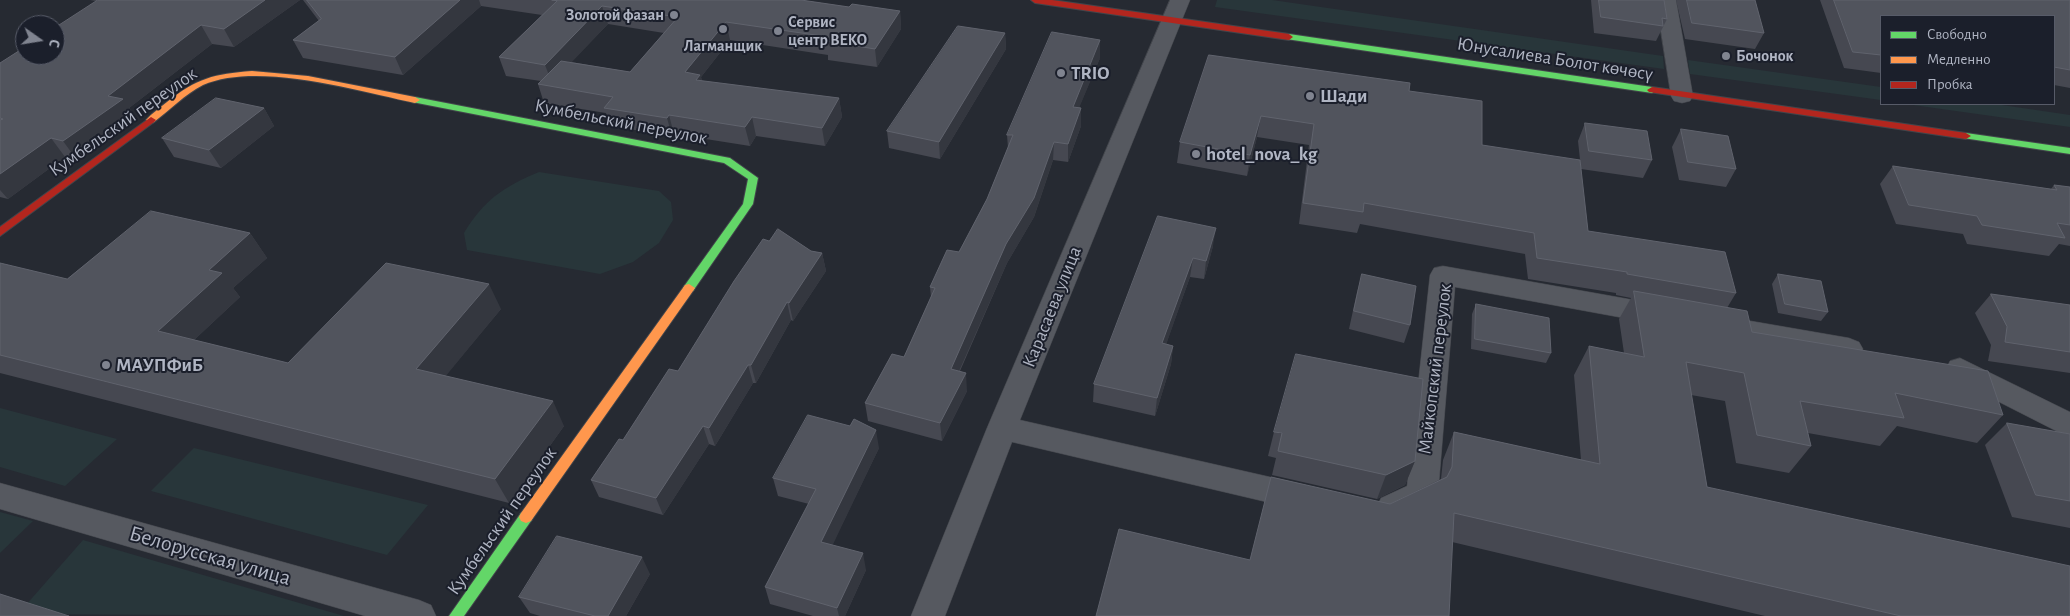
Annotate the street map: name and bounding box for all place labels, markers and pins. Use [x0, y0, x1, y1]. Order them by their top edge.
place label: Золотой фазан [566, 5, 664, 25]
marker: Золотой фазан [668, 9, 680, 21]
place label: Сервис центр BEKO [788, 12, 867, 50]
marker: Лагманщик [717, 23, 729, 35]
marker: Сервис центр BEKO [772, 25, 784, 37]
place label: Лагманщик [684, 36, 762, 56]
place label: Бочонок [1736, 46, 1794, 66]
marker: Бочонок [1720, 50, 1732, 62]
place label: TRIO [1071, 62, 1109, 84]
marker: TRIO [1055, 67, 1067, 79]
place label: Шади [1320, 85, 1367, 107]
marker: Шади [1304, 90, 1316, 102]
place label: hotel_nova_kg [1206, 143, 1317, 165]
marker: hotel_nova_kg [1190, 148, 1202, 160]
place label: МАУПФиБ [116, 354, 203, 376]
marker: МАУПФиБ [100, 359, 112, 371]

